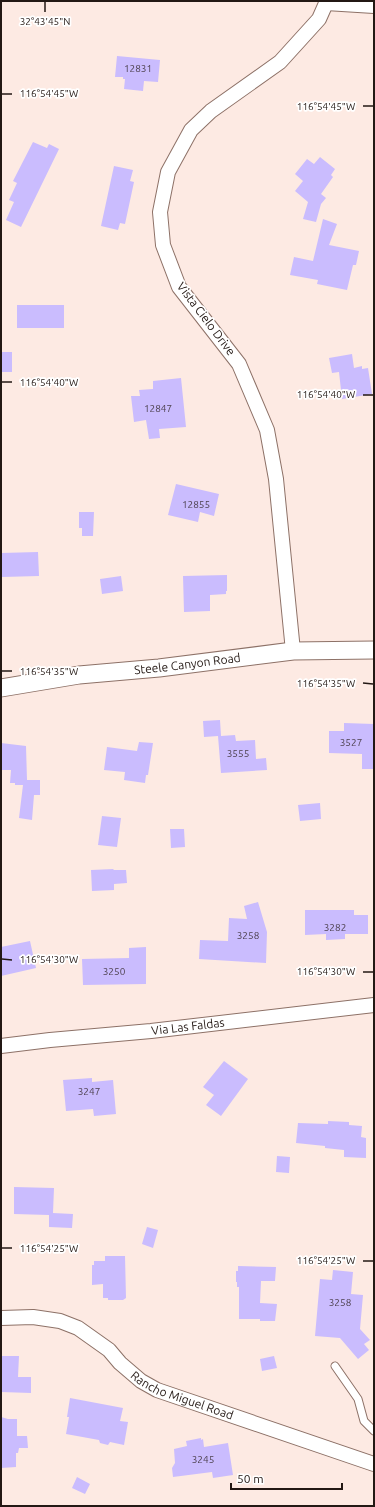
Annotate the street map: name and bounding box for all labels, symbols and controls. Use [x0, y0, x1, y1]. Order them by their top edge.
text: 32°43'45"N [20, 16, 70, 27]
house number: 12831 [124, 63, 152, 74]
text: 116°54'45"W [20, 88, 78, 99]
text: 116°54'45"W [297, 101, 355, 112]
street label: Vista Cielo Drive [175, 280, 238, 358]
text: 116°54'40"W [20, 377, 78, 388]
text: 116°54'40"W [297, 389, 355, 400]
house number: 12847 [144, 403, 172, 414]
house number: 12855 [182, 499, 210, 510]
street label: Steele Canyon Road [134, 651, 241, 676]
text: 116°54'35"W [20, 666, 78, 677]
text: 116°54'35"W [297, 678, 355, 689]
house number: 3527 [340, 737, 362, 748]
house number: 3555 [227, 748, 249, 759]
house number: 3282 [324, 922, 346, 933]
house number: 3258 [237, 930, 260, 941]
text: 116°54'30"W [20, 954, 78, 965]
house number: 3250 [103, 966, 126, 977]
text: 116°54'30"W [297, 966, 355, 977]
street label: Via Las Faldas [151, 1015, 225, 1037]
house number: 3247 [78, 1086, 100, 1097]
text: 116°54'25"W [20, 1243, 78, 1254]
text: 116°54'25"W [297, 1255, 355, 1266]
house number: 3258 [329, 1297, 352, 1308]
street label: Rancho Miguel Road [128, 1368, 235, 1422]
house number: 3245 [192, 1454, 214, 1465]
scale bar [231, 1465, 342, 1491]
text: 50 m [237, 1472, 264, 1485]

